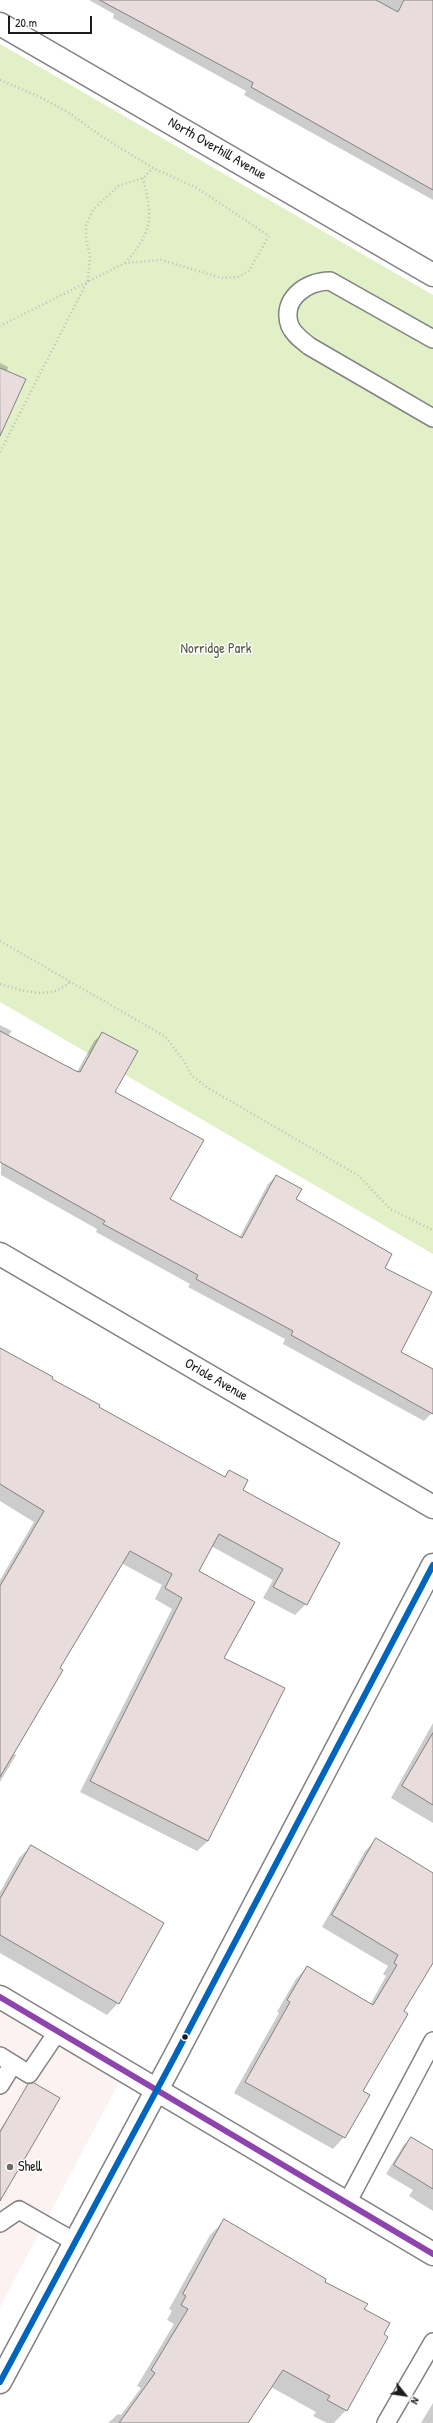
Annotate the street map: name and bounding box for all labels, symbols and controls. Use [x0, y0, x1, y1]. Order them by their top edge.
scale bar [10, 8, 94, 34]
text: 20 m [15, 14, 37, 31]
street label: North Overhill Avenue [165, 114, 269, 184]
park label: Norridge Park [181, 641, 251, 657]
street label: Oriole Avenue [182, 1355, 250, 1405]
unlabelled marker [180, 2032, 190, 2042]
place label: Shell [18, 2159, 42, 2175]
marker: Shell [5, 2162, 15, 2172]
north arrow [385, 2375, 425, 2415]
text: N [408, 2395, 423, 2407]

